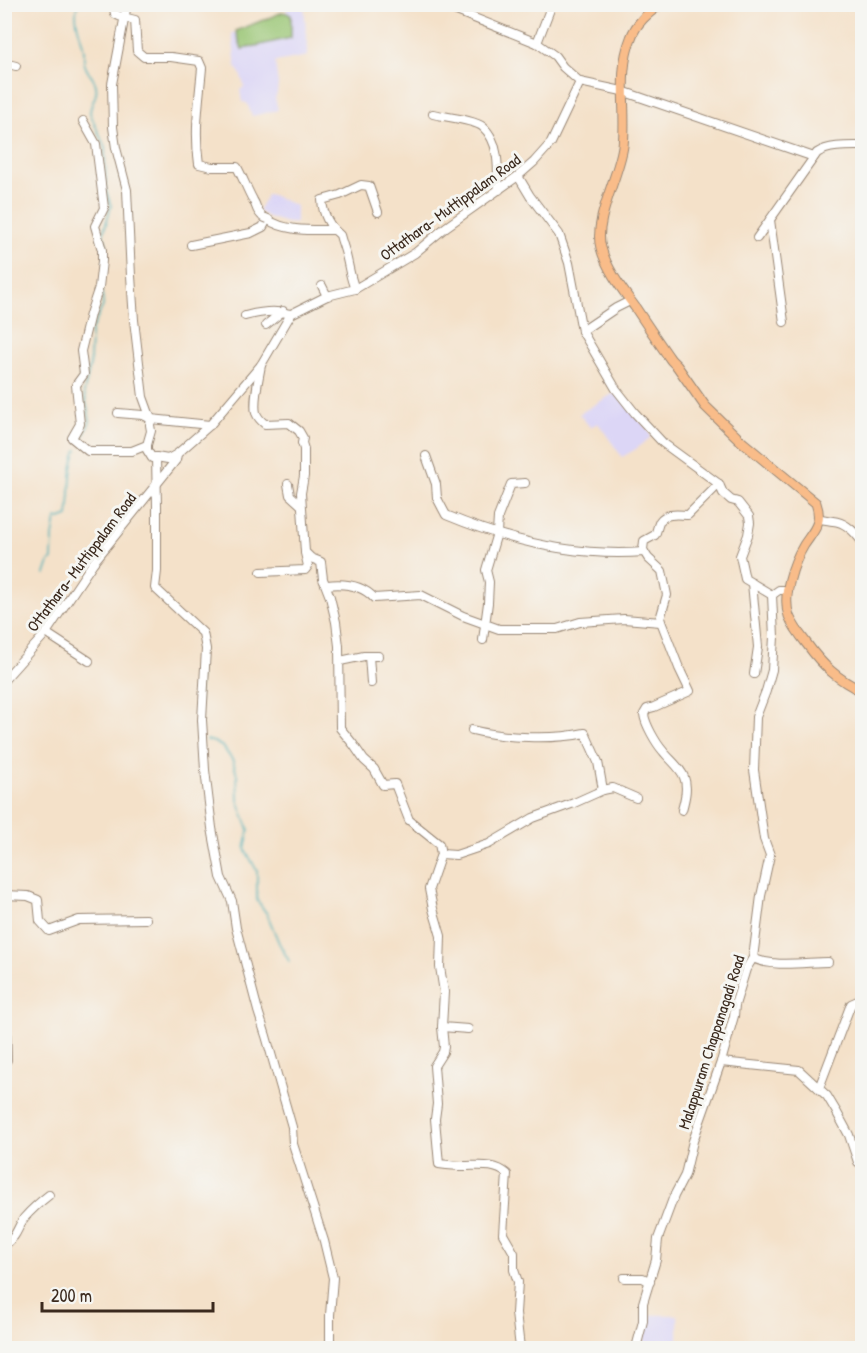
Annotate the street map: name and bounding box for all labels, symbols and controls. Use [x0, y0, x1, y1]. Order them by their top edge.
street label: Ottathara- Muttippalam Road [375, 148, 525, 266]
street label: Ottathara- Muttippalam Road [21, 488, 141, 636]
street label: Malappuram Chappanagadi Road [672, 952, 750, 1132]
scale bar [42, 1275, 213, 1313]
text: 200 m [51, 1283, 92, 1308]

